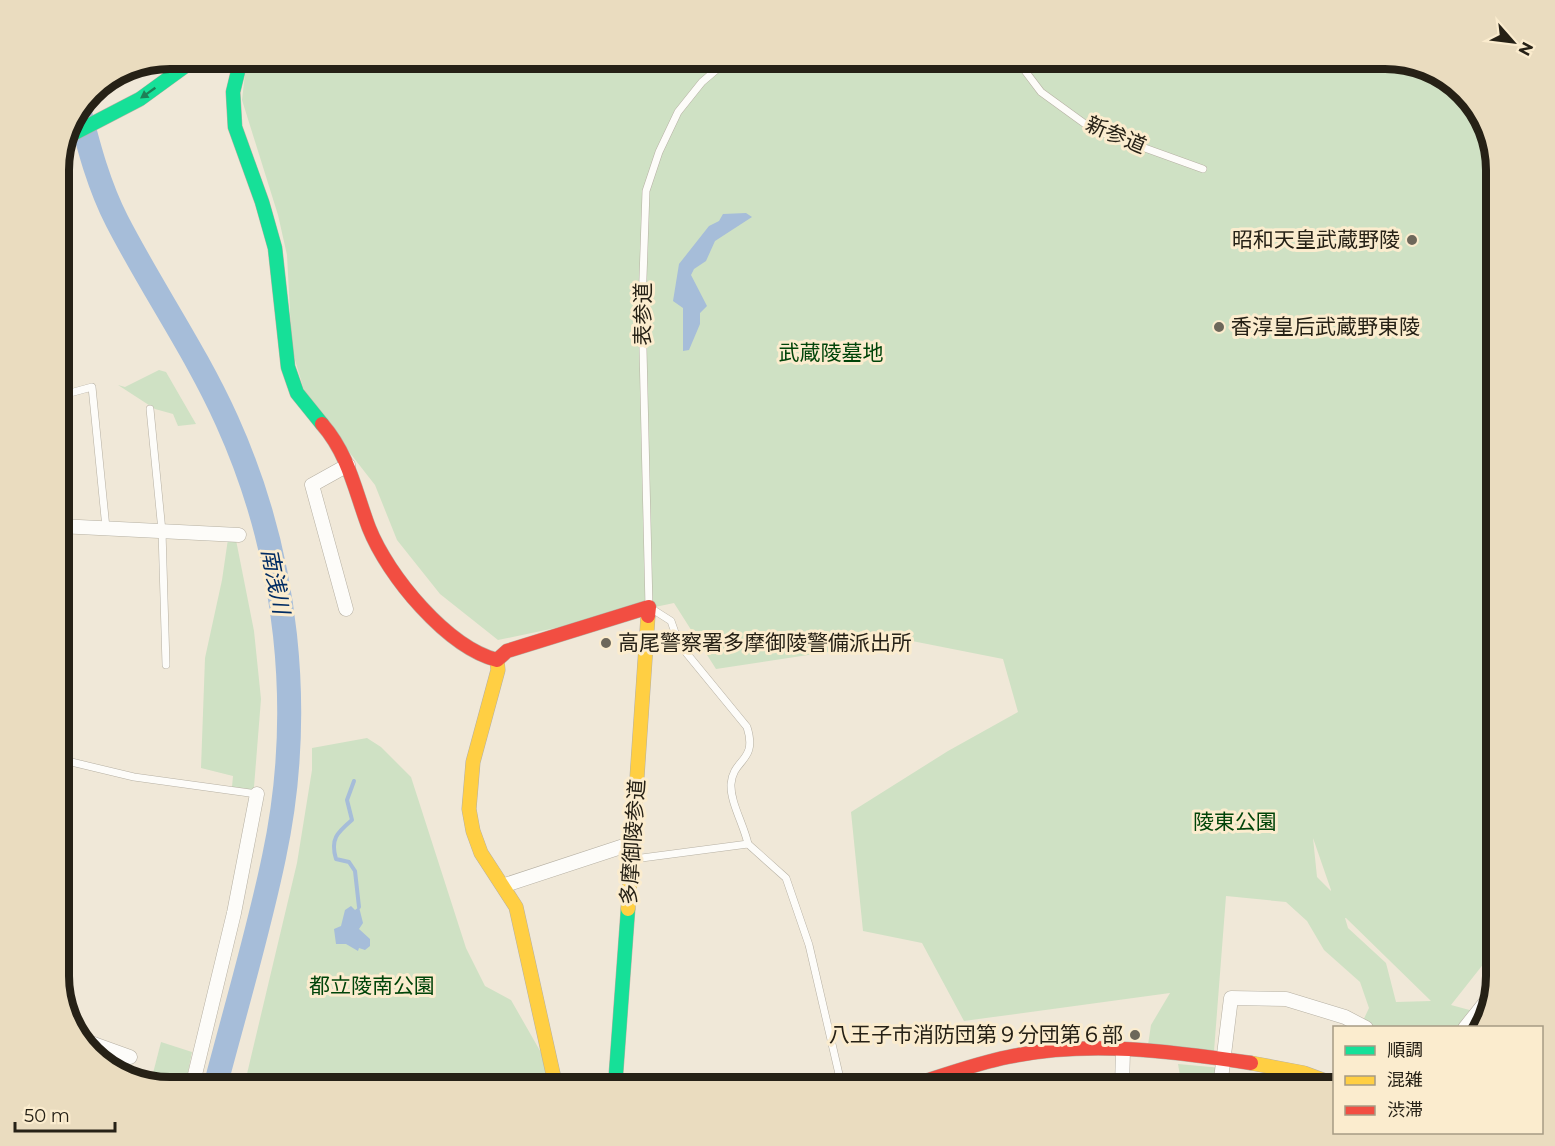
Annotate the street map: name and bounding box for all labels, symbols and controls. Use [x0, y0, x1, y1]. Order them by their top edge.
north arrow [1483, 12, 1543, 72]
text: N [1514, 39, 1537, 59]
one-way arrow [140, 87, 156, 98]
street label: 新参道 [1082, 111, 1150, 158]
place label: 昭和天皇武蔵野陵 [1232, 227, 1400, 252]
marker: 昭和天皇武蔵野陵 [1405, 233, 1419, 247]
street label: 表参道 [630, 283, 655, 346]
place label: 香淳皇后武蔵野東陵 [1231, 314, 1420, 339]
marker: 香淳皇后武蔵野東陵 [1212, 320, 1226, 334]
park label: 武蔵陵墓地 [779, 340, 884, 365]
water label: 南浅川 [256, 546, 295, 618]
place label: 高尾警察署多摩御陵警備派出所 [618, 630, 912, 655]
marker: 高尾警察署多摩御陵警備派出所 [599, 636, 613, 650]
street label: 多摩御陵参道 [616, 778, 649, 906]
park label: 陵東公園 [1193, 809, 1277, 834]
park label: 都立陵南公園 [309, 973, 435, 998]
place label: 八王子市消防団第９分団第６部 [829, 1022, 1123, 1047]
legend [1333, 1026, 1543, 1134]
marker: 八王子市消防団第９分団第６部 [1128, 1028, 1142, 1042]
text: 順調 [1387, 1039, 1423, 1061]
text: 混雑 [1387, 1069, 1423, 1091]
scale bar [15, 1095, 116, 1133]
text: 渋滞 [1387, 1099, 1423, 1121]
text: 50 m [24, 1105, 70, 1127]

